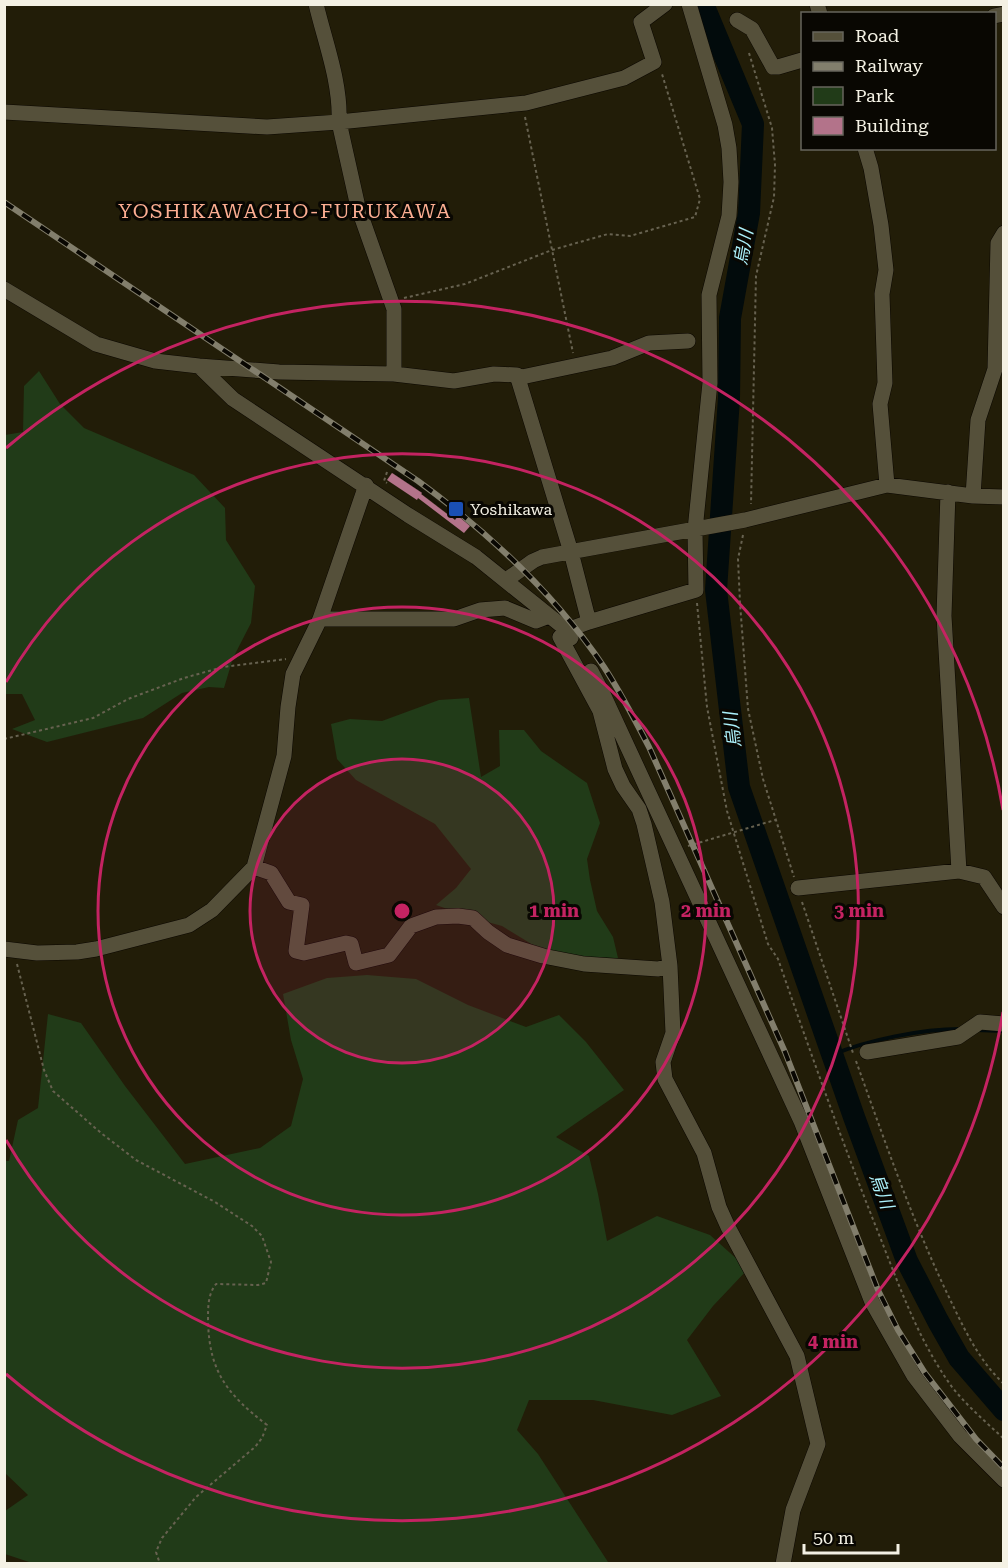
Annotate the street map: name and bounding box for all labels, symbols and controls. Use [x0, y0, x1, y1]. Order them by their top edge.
legend [801, 12, 996, 150]
text: Road [855, 25, 900, 46]
text: Railway [855, 55, 923, 76]
text: Park [855, 85, 895, 106]
text: Building [855, 115, 929, 136]
district label: YOSHIKAWACHO-FURUKAWA [118, 199, 452, 223]
water label: 烏川 [730, 225, 757, 267]
marker: Yoshikawa [447, 500, 465, 518]
place label: Yoshikawa [470, 500, 553, 519]
water label: 烏川 [719, 709, 745, 749]
text: 1 min [529, 900, 579, 921]
text: 2 min [681, 900, 731, 921]
text: 3 min [834, 900, 884, 921]
centre of rings [392, 901, 412, 921]
water label: 烏川 [866, 1170, 899, 1213]
text: 4 min [808, 1331, 858, 1352]
scale bar [804, 1517, 898, 1555]
text: 50 m [813, 1527, 854, 1548]

